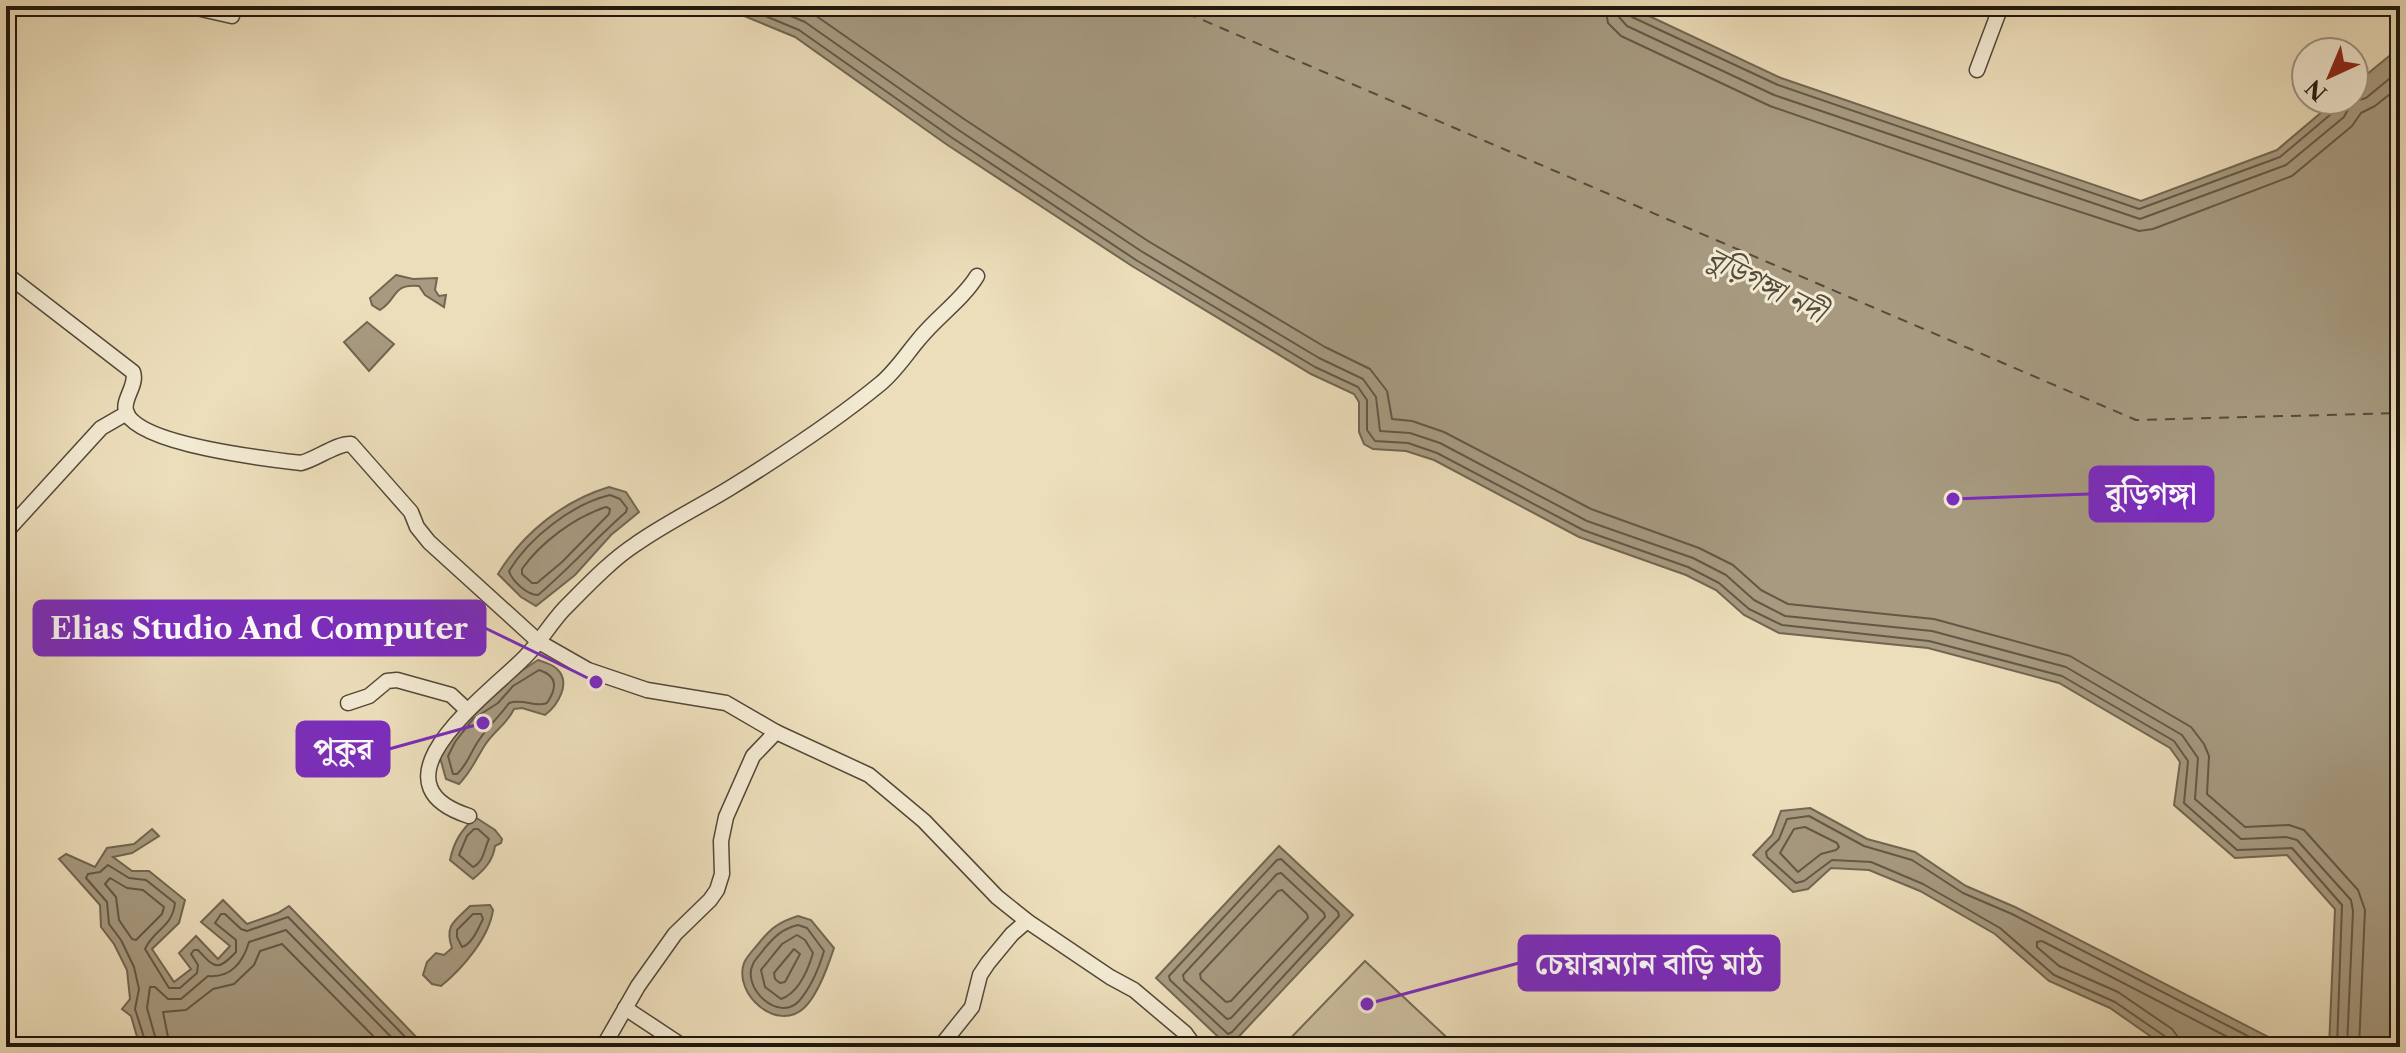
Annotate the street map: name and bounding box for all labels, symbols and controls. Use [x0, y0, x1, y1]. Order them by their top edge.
north arrow [2290, 36, 2370, 116]
text: N [2300, 74, 2333, 106]
water label: বুড়িগঙ্গা নদী [1701, 239, 1835, 332]
callout: বুড়িগঙ্গা [2090, 467, 2213, 521]
text: বুড়িগঙ্গা [2103, 475, 2197, 513]
callout: Elias Studio And Computer [34, 601, 485, 655]
text: Elias Studio And Computer [50, 610, 468, 647]
callout: পুকুর [297, 722, 389, 776]
text: পুকুর [313, 730, 374, 768]
callout: চেয়ারম্যান বাড়ি মাঠ [1519, 936, 1779, 990]
text: চেয়ারম্যান বাড়ি মাঠ [1535, 945, 1764, 982]

